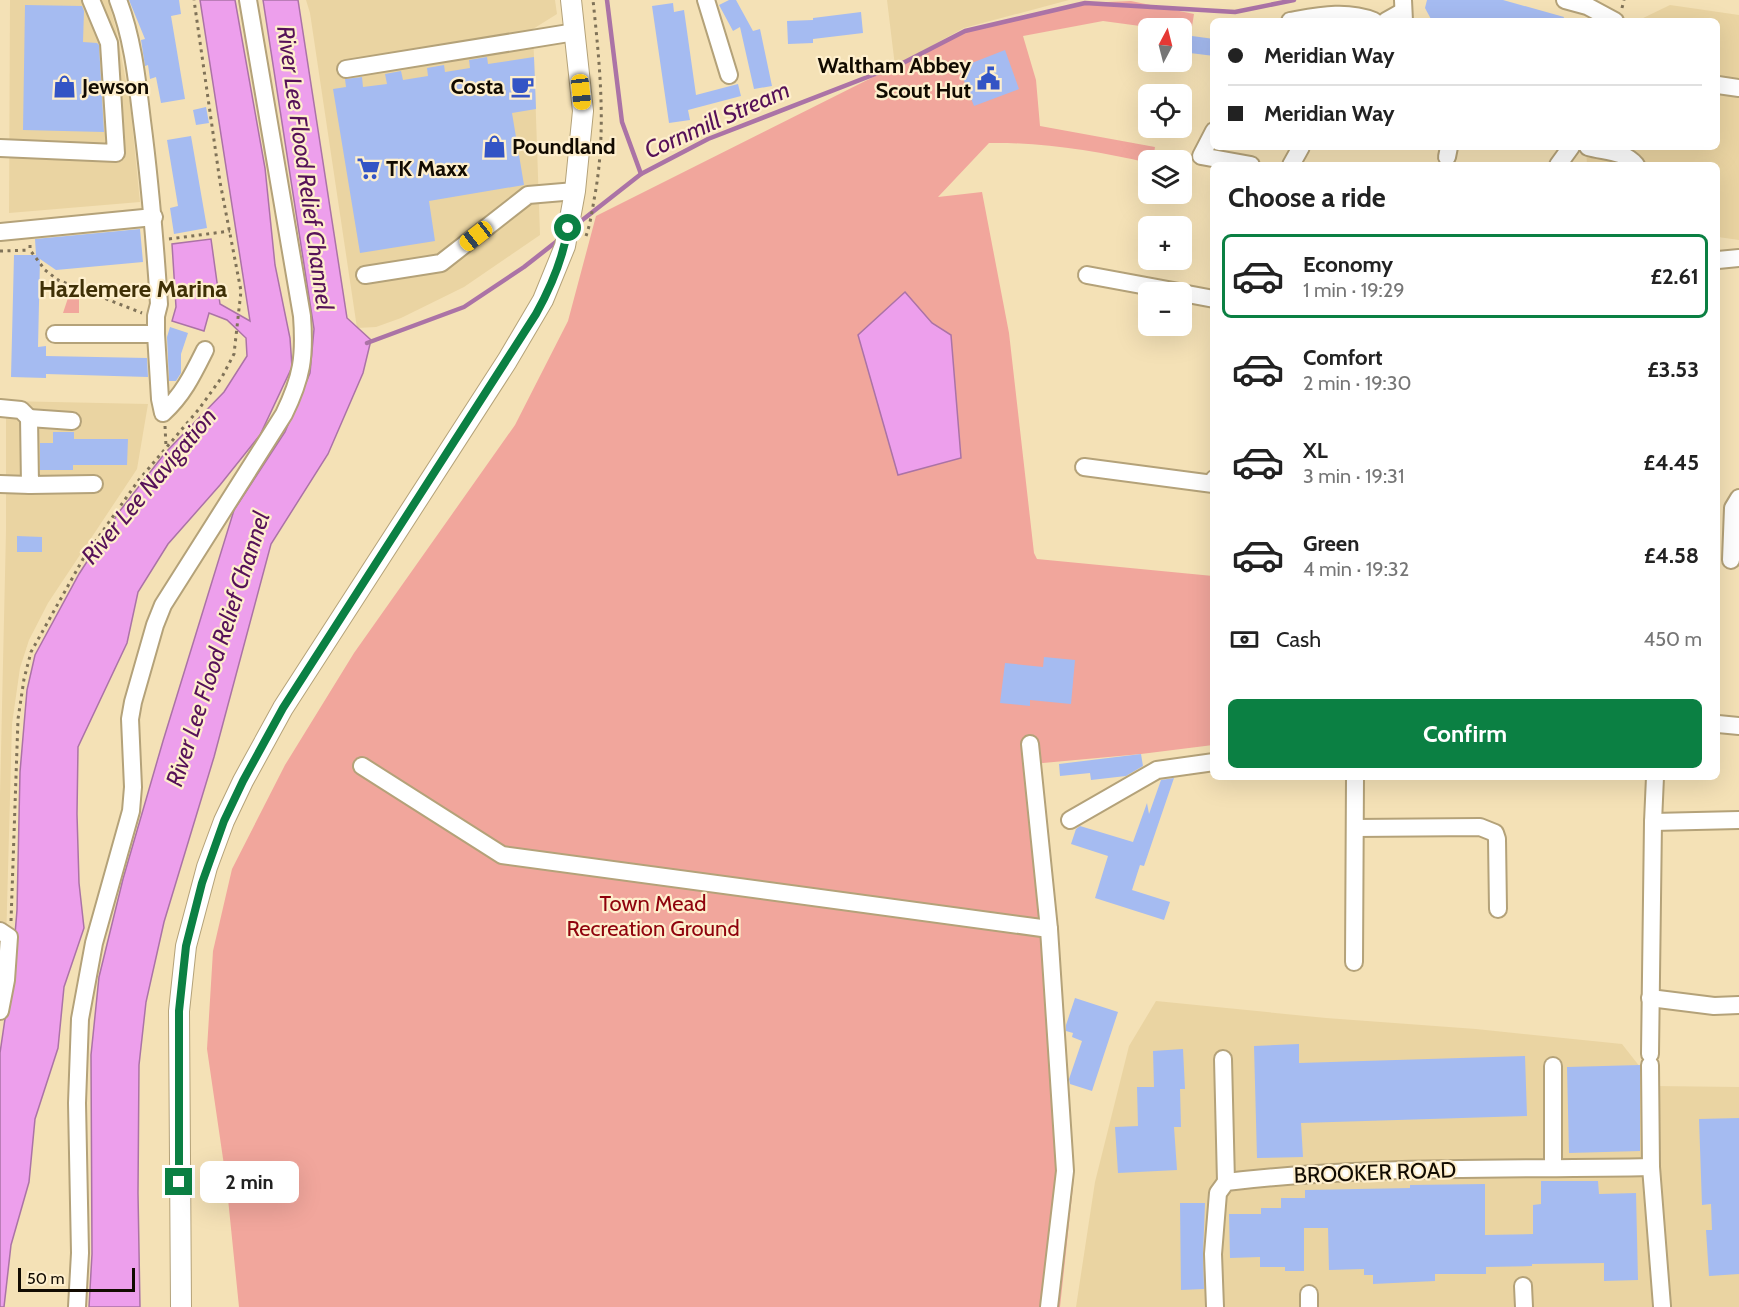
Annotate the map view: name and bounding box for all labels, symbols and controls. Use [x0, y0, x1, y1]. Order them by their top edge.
north arrow [1138, 18, 1192, 72]
map controls [1138, 18, 1192, 336]
water label: River Lee Flood Relief Channel [271, 24, 340, 312]
text: Meridian Way [1264, 42, 1395, 69]
place label: Waltham Abbey Scout Hut [817, 52, 971, 104]
public building icon: Waltham Abbey Scout Hut [976, 65, 1002, 91]
shop icon: Jewson [51, 73, 77, 99]
place label: Jewson [81, 73, 149, 100]
place label: Costa [450, 73, 504, 100]
cafe icon: Costa [509, 73, 535, 99]
car [570, 73, 592, 111]
water label: Cornmill Stream [640, 75, 794, 165]
button: locate [1138, 84, 1192, 138]
text: Meridian Way [1264, 100, 1395, 127]
shop icon: Poundland [481, 133, 507, 159]
place label: Poundland [512, 133, 616, 160]
button: layers [1138, 150, 1192, 204]
supermarket icon: TK Maxx [355, 155, 381, 181]
place label: TK Maxx [386, 155, 468, 182]
text: Choose a ride [1228, 181, 1386, 214]
route start [554, 214, 581, 241]
button: + [1138, 216, 1192, 270]
car [456, 218, 496, 254]
icon: car [1231, 249, 1285, 303]
text: Economy [1303, 251, 1393, 278]
text: £2.61 [1651, 263, 1699, 290]
district label: Hazlemere Marina [39, 274, 227, 303]
text: 1 min · 19:29 [1303, 278, 1405, 302]
button: − [1138, 282, 1192, 336]
icon: car [1231, 342, 1285, 396]
text: Comfort [1303, 344, 1382, 371]
text: £3.53 [1647, 356, 1699, 383]
text: 2 min · 19:30 [1303, 371, 1412, 395]
water label: River Lee Navigation [75, 402, 222, 570]
icon: car [1231, 435, 1285, 489]
text: XL [1303, 437, 1328, 464]
text: £4.45 [1644, 449, 1699, 476]
text: 3 min · 19:31 [1303, 464, 1404, 488]
water label: River Lee Flood Relief Channel [159, 507, 276, 790]
icon: car [1231, 528, 1285, 582]
text: Green [1303, 530, 1359, 557]
text: £4.58 [1644, 542, 1699, 569]
text: 4 min · 19:32 [1303, 557, 1409, 581]
icon: cash [1228, 623, 1261, 656]
text: Cash [1276, 626, 1321, 653]
text: 450 m [1644, 627, 1702, 651]
button: Confirm [1228, 699, 1702, 768]
park label: Town Mead Recreation Ground [566, 890, 740, 942]
street label: BROOKER ROAD [1293, 1156, 1457, 1189]
callout: 2 min [200, 1161, 299, 1203]
route end [165, 1168, 192, 1195]
text: 2 min [225, 1170, 274, 1194]
scale bar [18, 1265, 135, 1292]
text: 50 m [27, 1269, 64, 1288]

